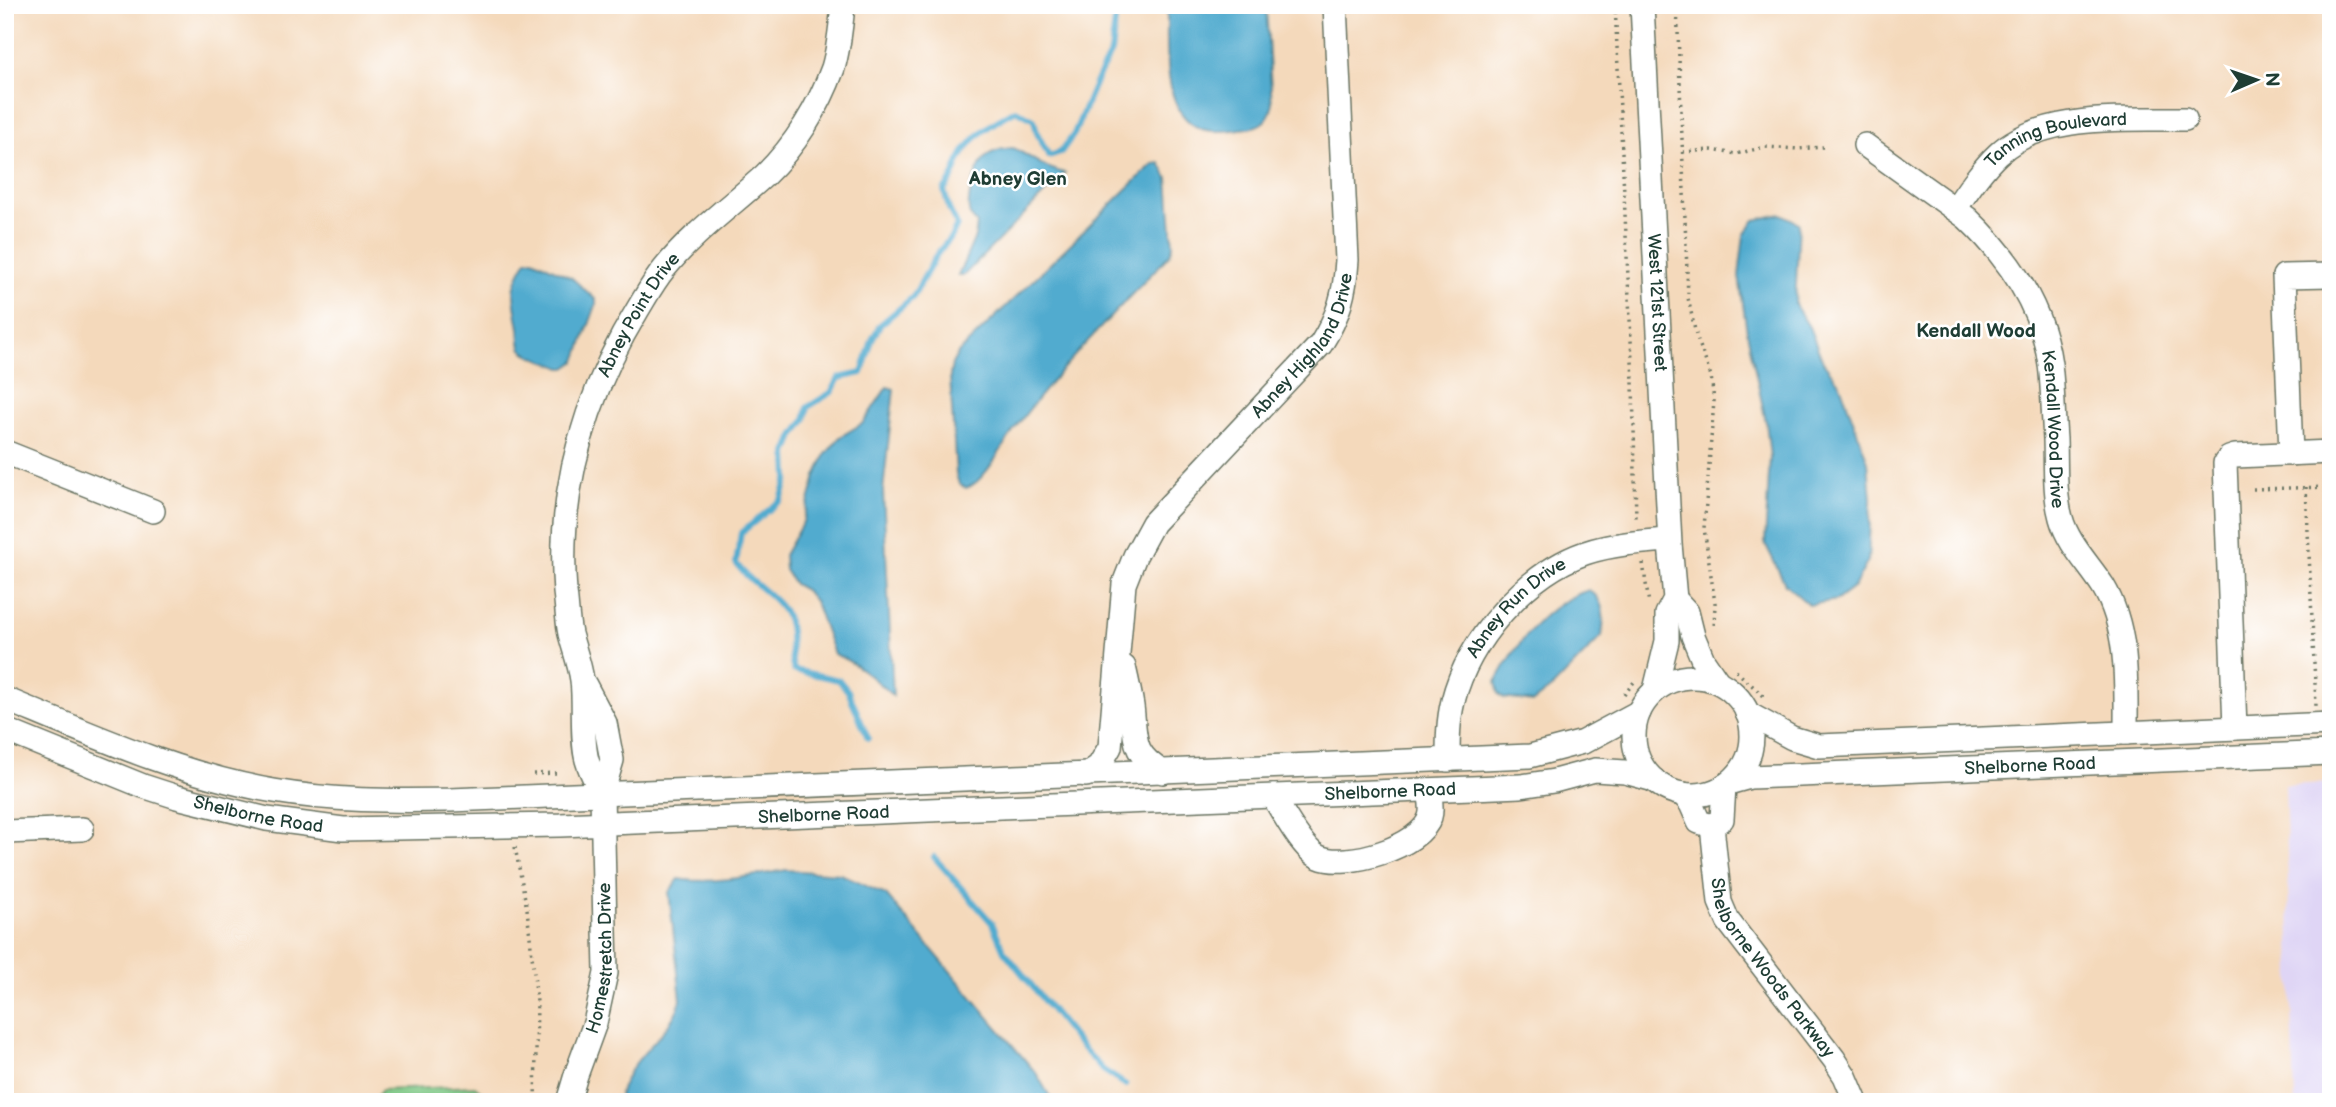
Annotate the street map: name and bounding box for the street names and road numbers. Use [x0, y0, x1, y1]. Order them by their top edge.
street label: Tanning Boulevard [1981, 109, 2127, 172]
street label: West 121st Street [1643, 233, 1671, 373]
street label: Abney Point Drive [594, 248, 684, 380]
street label: Abney Highland Drive [1247, 271, 1357, 422]
street label: Kendall Wood Drive [2037, 349, 2069, 510]
street label: Abney Run Drive [1463, 553, 1570, 662]
street label: Shelborne Road [1964, 753, 2096, 779]
street label: Shelborne Road [1324, 779, 1457, 805]
street label: Shelborne Road [191, 791, 324, 837]
street label: Shelborne Road [758, 802, 890, 828]
street label: Shelborne Woods Parkway [1707, 877, 1839, 1062]
street label: Homestretch Drive [582, 882, 617, 1037]

